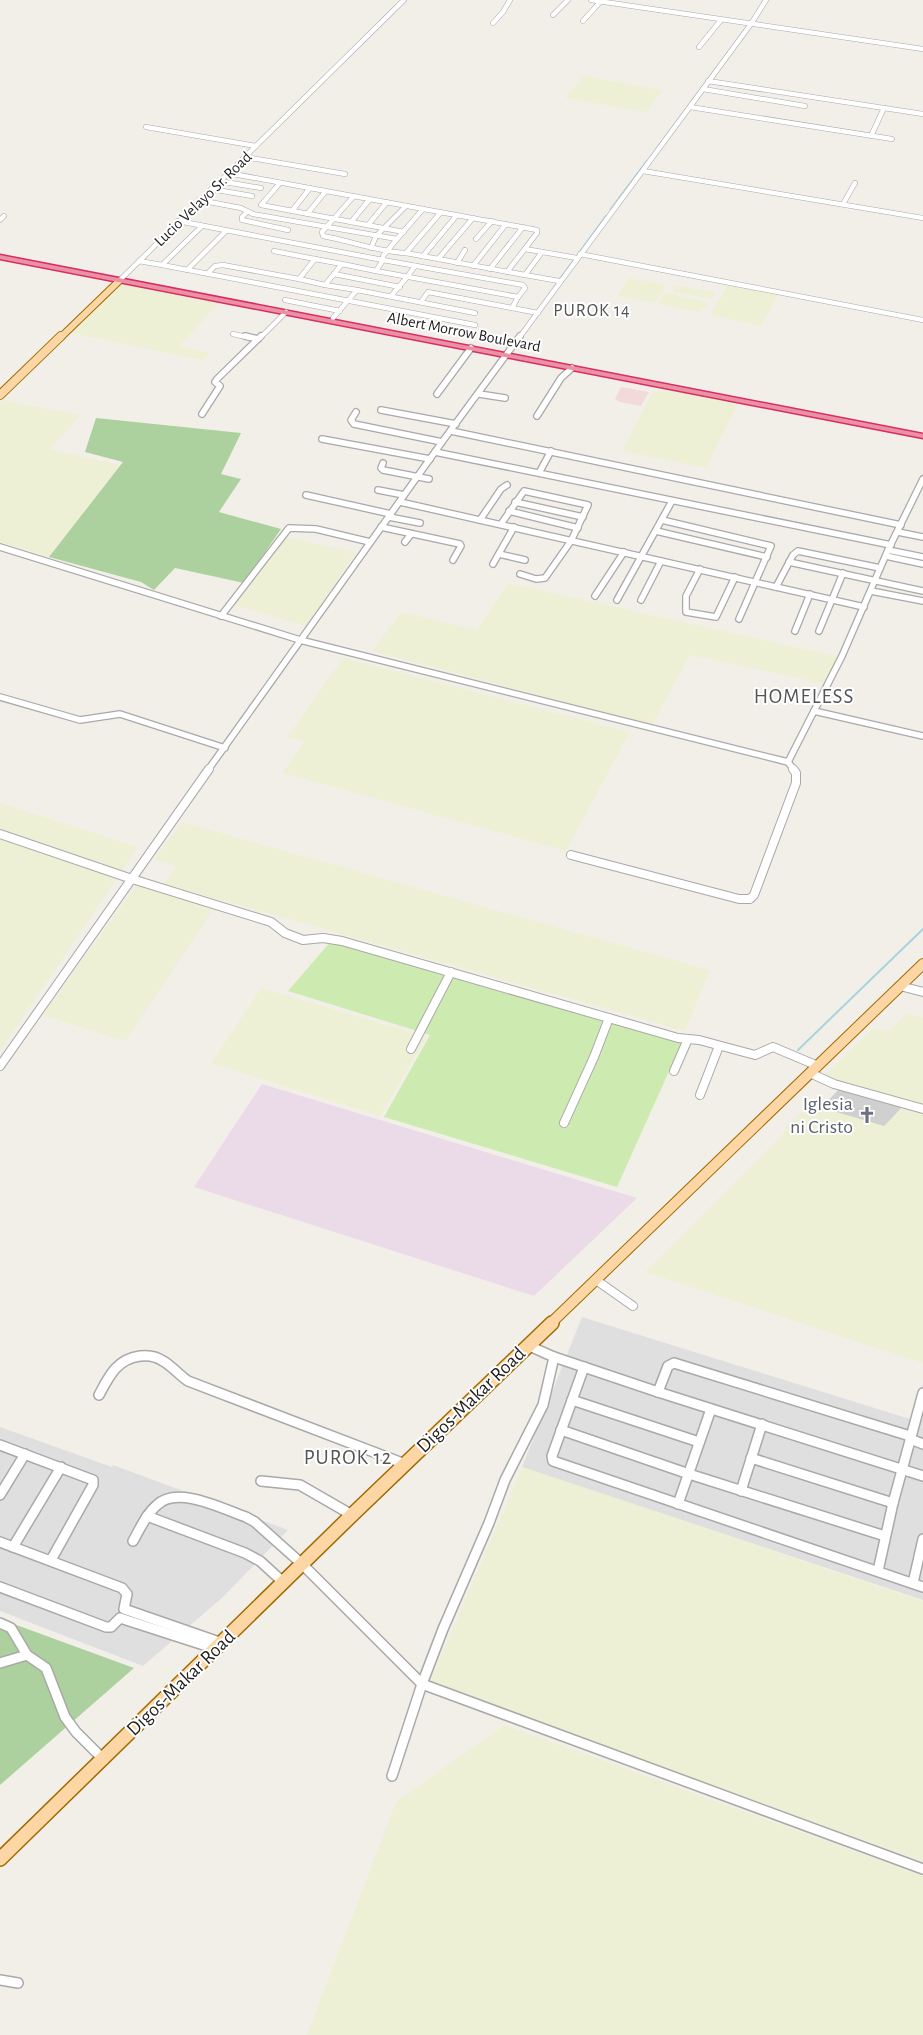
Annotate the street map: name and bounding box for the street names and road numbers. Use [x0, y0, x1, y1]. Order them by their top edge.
street label: Lucio Velayo Sr. Road [151, 149, 256, 250]
street label: Albert Morrow Boulevard [386, 309, 542, 355]
street label: Digos-Makar Road [413, 1343, 529, 1457]
street label: Digos-Makar Road [123, 1626, 239, 1740]

